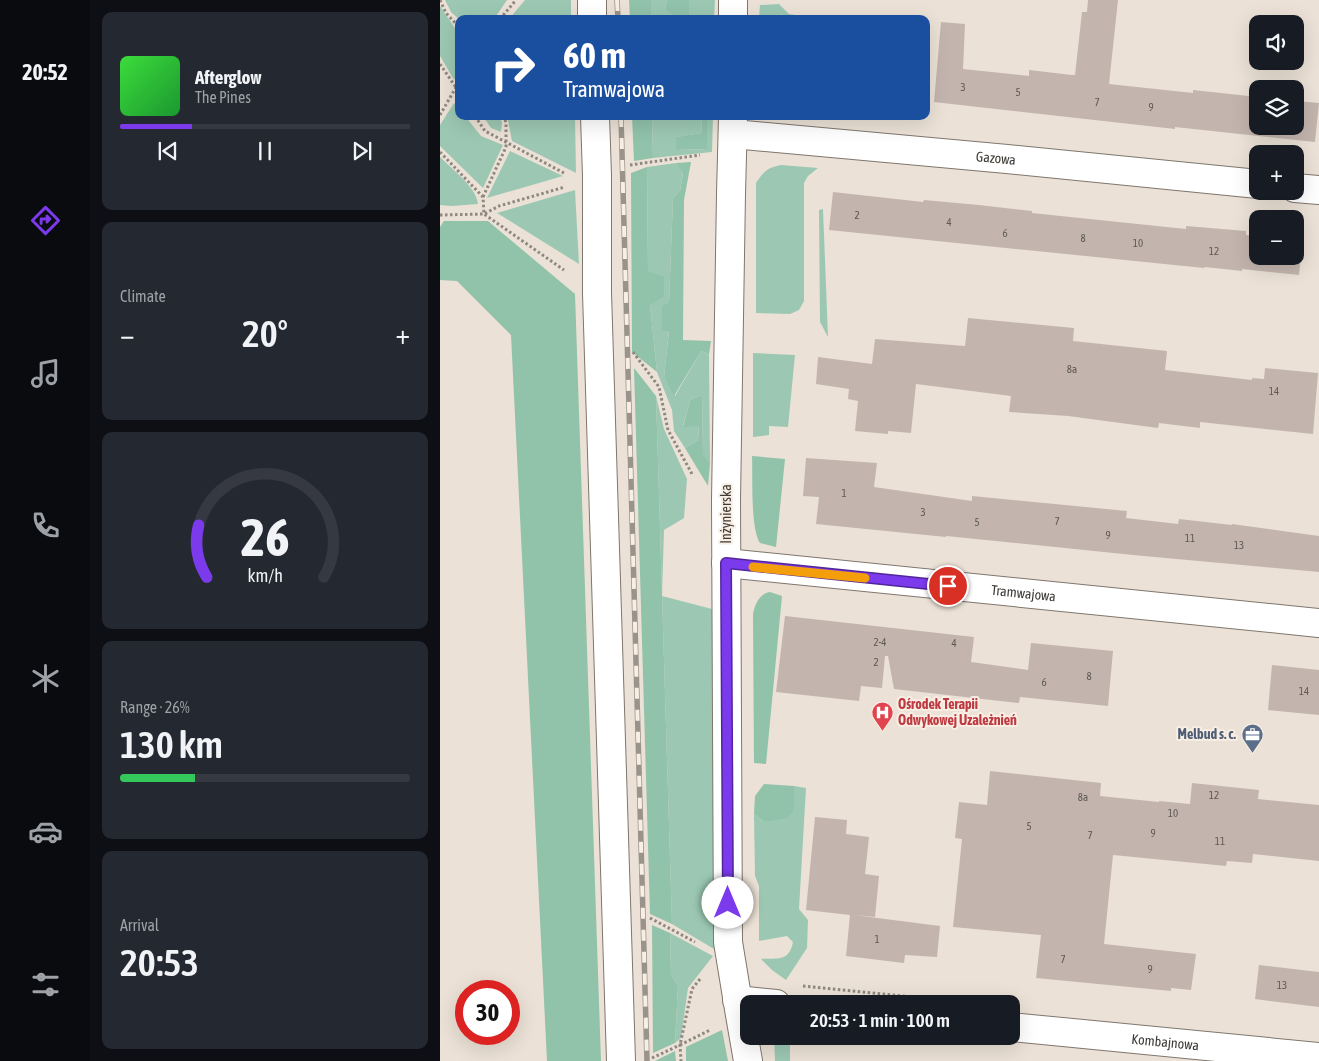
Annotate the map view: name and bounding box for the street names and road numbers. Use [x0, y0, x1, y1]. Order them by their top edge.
street label: Gazowa [975, 148, 1017, 168]
street label: Inżynierska [718, 484, 734, 544]
street label: Tramwajowa [990, 582, 1057, 604]
street label: Kombajnowa [1131, 1031, 1200, 1053]

